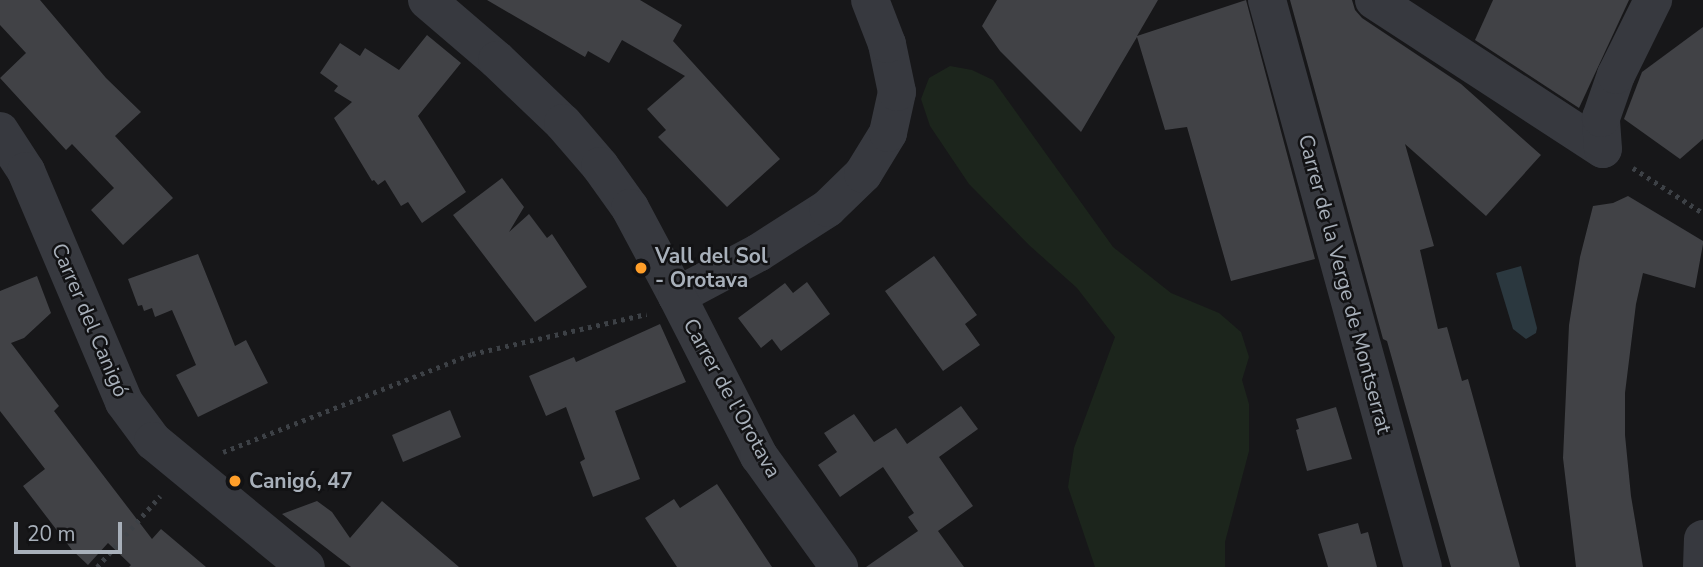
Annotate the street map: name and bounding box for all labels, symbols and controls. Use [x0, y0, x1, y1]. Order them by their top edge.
street label: Carrer de la Verge de Montserrat [1293, 132, 1397, 436]
street label: Carrer del Canigó [46, 239, 134, 401]
place label: Vall del Sol - Orotava [655, 243, 768, 293]
marker: Vall del Sol - Orotava [633, 260, 649, 276]
street label: Carrer de l'Orotava [678, 314, 786, 482]
place label: Canigó, 47 [249, 468, 352, 494]
marker: Canigó, 47 [227, 473, 243, 489]
scale bar [18, 508, 126, 552]
text: 20 m [27, 520, 76, 548]

